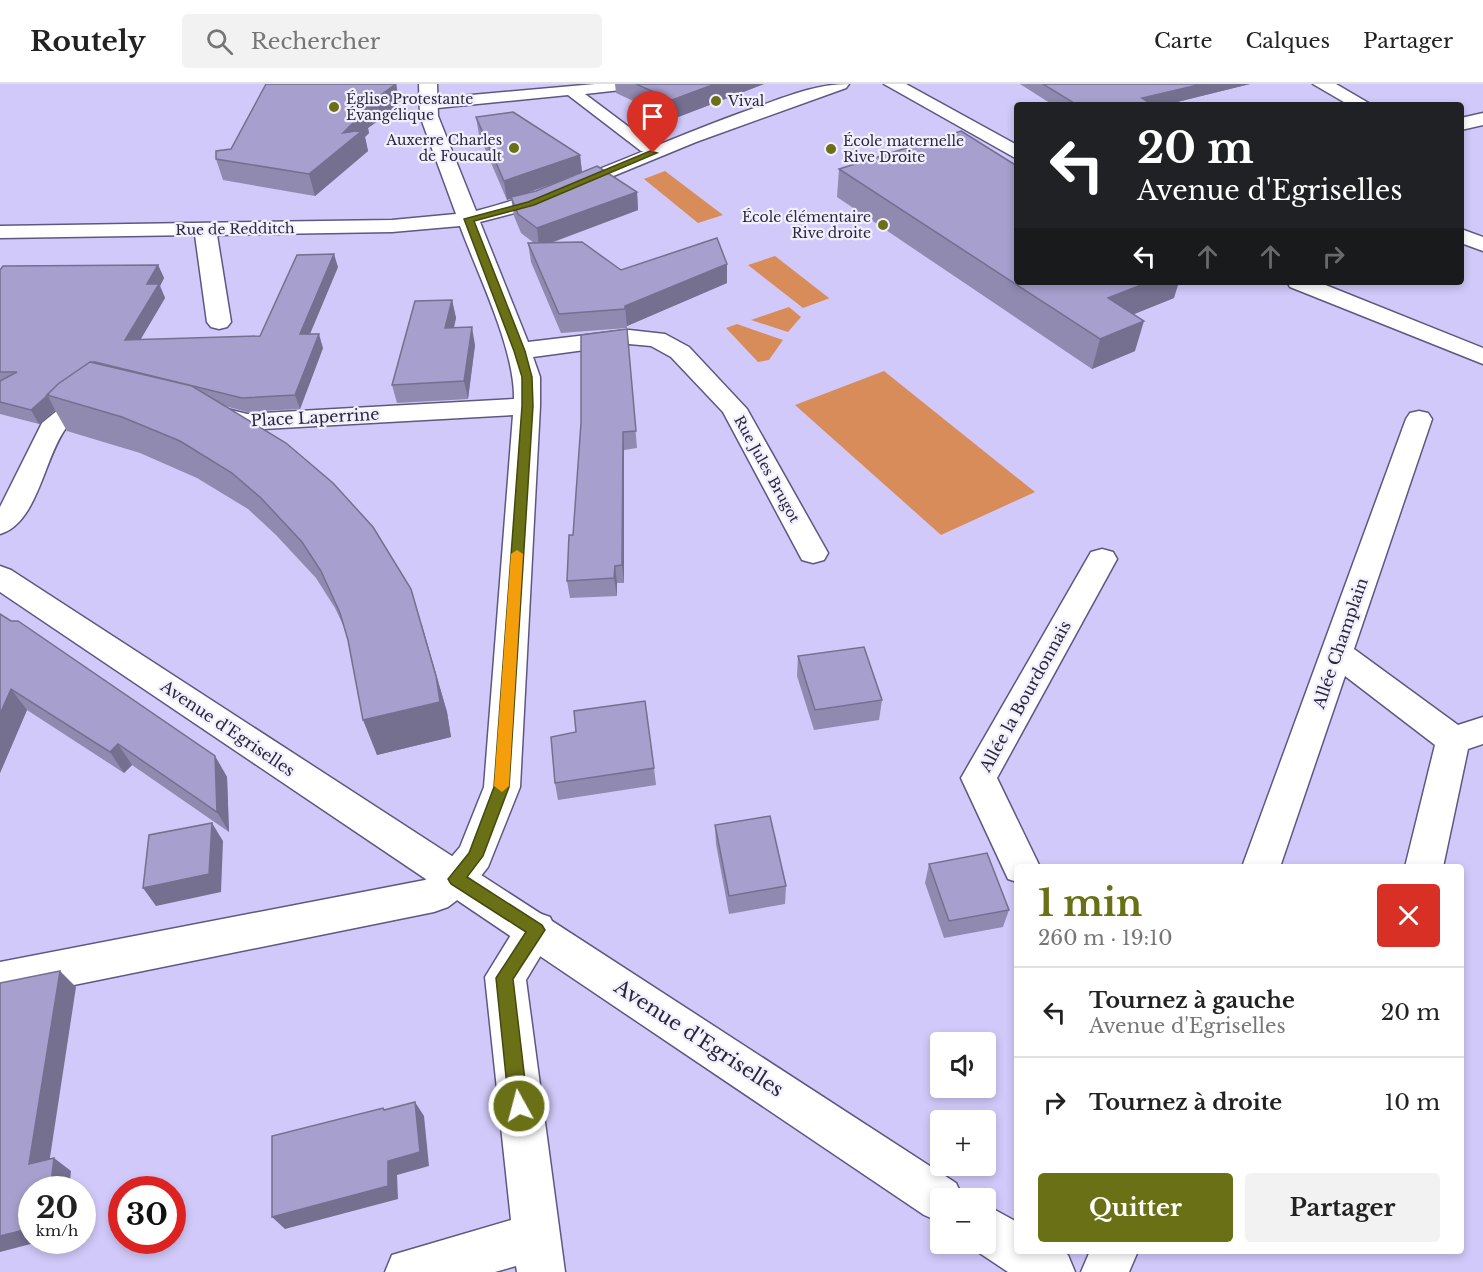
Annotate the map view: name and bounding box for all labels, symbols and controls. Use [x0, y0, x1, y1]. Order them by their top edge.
search box [182, 14, 602, 68]
text: Routely [30, 24, 146, 59]
icon: search [203, 25, 236, 58]
text: Rechercher [251, 28, 380, 55]
text: Carte [1154, 28, 1212, 54]
text: Calques [1245, 28, 1330, 54]
text: Partager [1363, 28, 1453, 54]
place label: Église Protestante Évangélique [346, 90, 473, 124]
pin [627, 91, 678, 153]
place label: Vival [727, 92, 765, 110]
marker: Vival [709, 94, 723, 108]
marker: Église Protestante Évangélique [327, 100, 341, 114]
icon: arrive [636, 100, 669, 133]
text: 20 m [1137, 122, 1254, 174]
icon: left [1038, 126, 1116, 204]
place label: Auxerre Charles de Foucault [385, 131, 503, 165]
place label: École maternelle Rive Droite [843, 132, 964, 166]
marker: Auxerre Charles de Foucault [507, 141, 521, 155]
marker: École maternelle Rive Droite [824, 142, 838, 156]
text: Avenue d'Egriselles [1137, 174, 1402, 207]
place label: École élémentaire Rive droite [742, 208, 871, 242]
marker: École élémentaire Rive droite [876, 218, 890, 232]
street label: Rue de Redditch [175, 219, 295, 239]
icon: left [1128, 240, 1161, 273]
icon: ahead [1191, 240, 1224, 273]
icon: ahead [1254, 240, 1287, 273]
icon: right [1317, 240, 1350, 273]
street label: Place Laperrine [250, 404, 380, 430]
street label: Rue Jules Brugot [730, 412, 804, 526]
street label: Allée Champlain [1308, 575, 1372, 712]
street label: Allée la Bourdonnais [975, 617, 1075, 776]
street label: Avenue d'Egriselles [156, 675, 299, 780]
text: 1 min [1038, 881, 1142, 926]
button: close [1377, 884, 1440, 947]
text: 260 m · 19:10 [1038, 926, 1173, 950]
street label: Avenue d'Egriselles [609, 974, 788, 1102]
text: Tournez à gauche [1089, 987, 1295, 1014]
icon: left [1038, 996, 1071, 1029]
text: 20 m [1381, 999, 1440, 1026]
text: Avenue d'Egriselles [1089, 1014, 1286, 1038]
map controls [930, 1032, 996, 1254]
button: sound [930, 1032, 996, 1098]
position arrow [487, 1074, 551, 1138]
icon: right [1038, 1086, 1071, 1119]
text: Tournez à droite [1089, 1089, 1282, 1116]
text: 10 m [1385, 1089, 1440, 1116]
button: + [930, 1110, 996, 1176]
button: Quitter [1038, 1173, 1233, 1242]
button: Partager [1245, 1173, 1440, 1242]
speed limit sign: 30 [108, 1176, 186, 1254]
button: − [930, 1188, 996, 1254]
text: 20 [36, 1189, 78, 1226]
text: km/h [36, 1221, 78, 1240]

